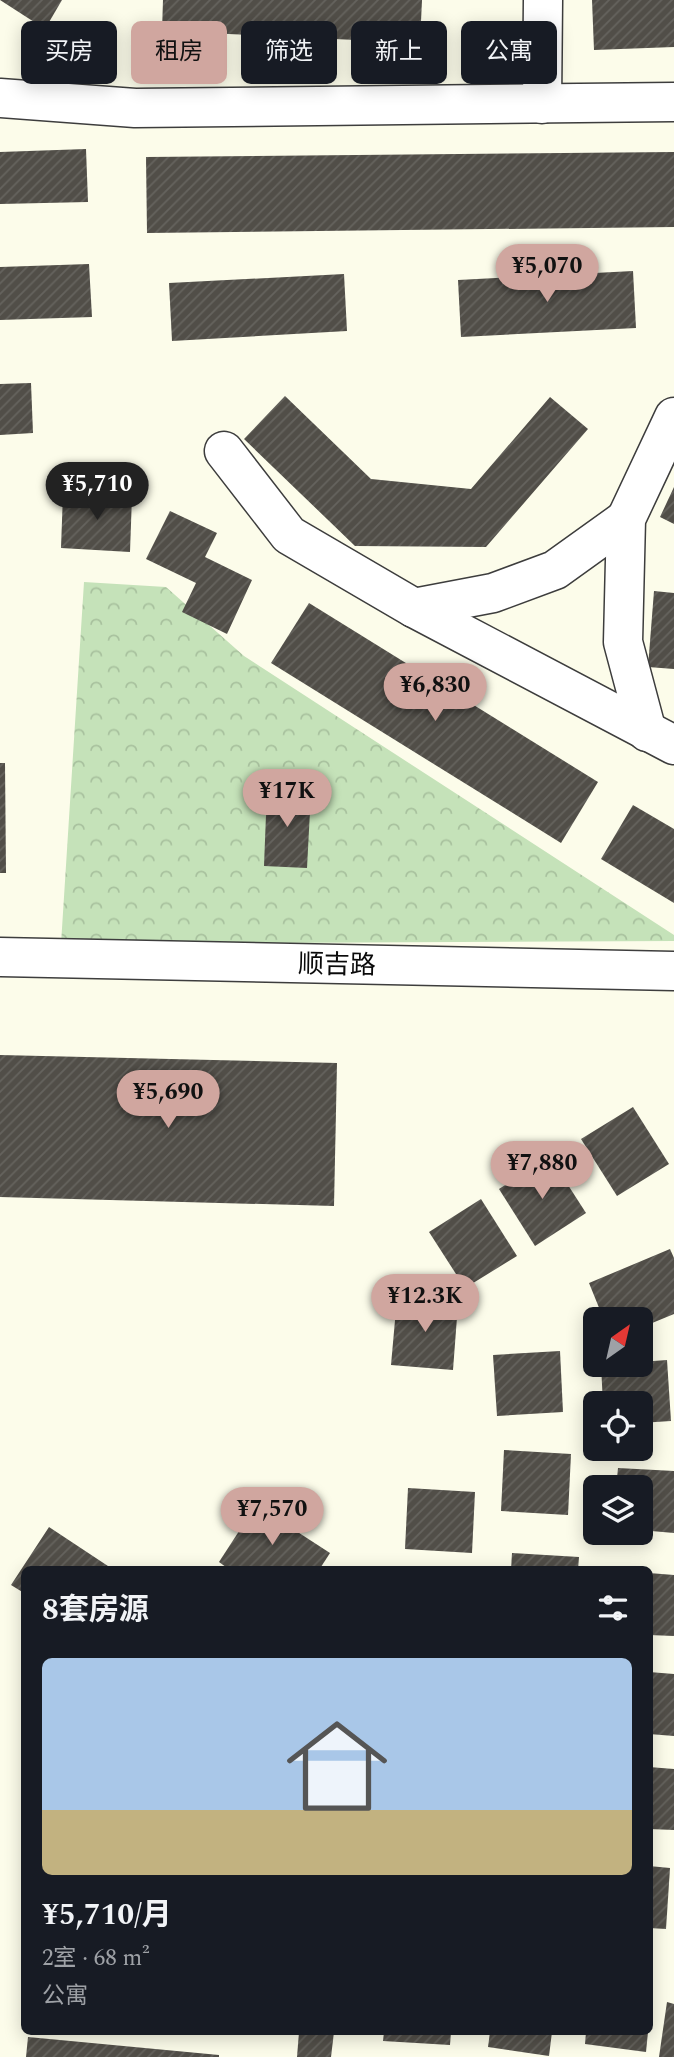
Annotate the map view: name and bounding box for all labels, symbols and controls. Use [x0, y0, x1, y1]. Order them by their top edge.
chip: 买房 [21, 21, 117, 84]
chip: 租房 [131, 21, 227, 84]
chip: 筛选 [241, 21, 337, 84]
chip: 新上 [351, 21, 447, 84]
chip: 公寓 [461, 21, 557, 84]
pin: ¥5,070 [490, 244, 604, 304]
text: ¥5,070 [512, 249, 582, 284]
pin: ¥5,710 [40, 462, 154, 522]
text: ¥5,710 [62, 467, 132, 502]
pin: ¥6,830 [378, 664, 492, 723]
text: ¥6,830 [400, 668, 470, 703]
pin: ¥17K [246, 770, 328, 829]
text: ¥17K [259, 774, 315, 809]
street label: 顺吉路 [298, 944, 376, 986]
pin: ¥5,690 [111, 1070, 225, 1130]
text: ¥5,690 [133, 1075, 203, 1110]
pin: ¥7,880 [485, 1142, 599, 1201]
text: ¥7,880 [507, 1146, 577, 1181]
pin: ¥12.3K [368, 1274, 482, 1334]
text: ¥12.3K [387, 1279, 463, 1314]
north arrow [583, 1307, 653, 1377]
map controls [583, 1307, 653, 1545]
button: locate [583, 1391, 653, 1461]
button: layers [583, 1475, 653, 1545]
pin: ¥7,570 [215, 1488, 329, 1547]
text: ¥7,570 [237, 1492, 307, 1527]
text: 8套房源 [42, 1587, 149, 1633]
icon: filters [594, 1589, 632, 1627]
icon: home [274, 1703, 400, 1829]
text: ¥5,710/月 [42, 1892, 172, 1938]
text: 2室 · 68 m² [42, 1941, 150, 1976]
text: 公寓 [42, 1979, 88, 2014]

